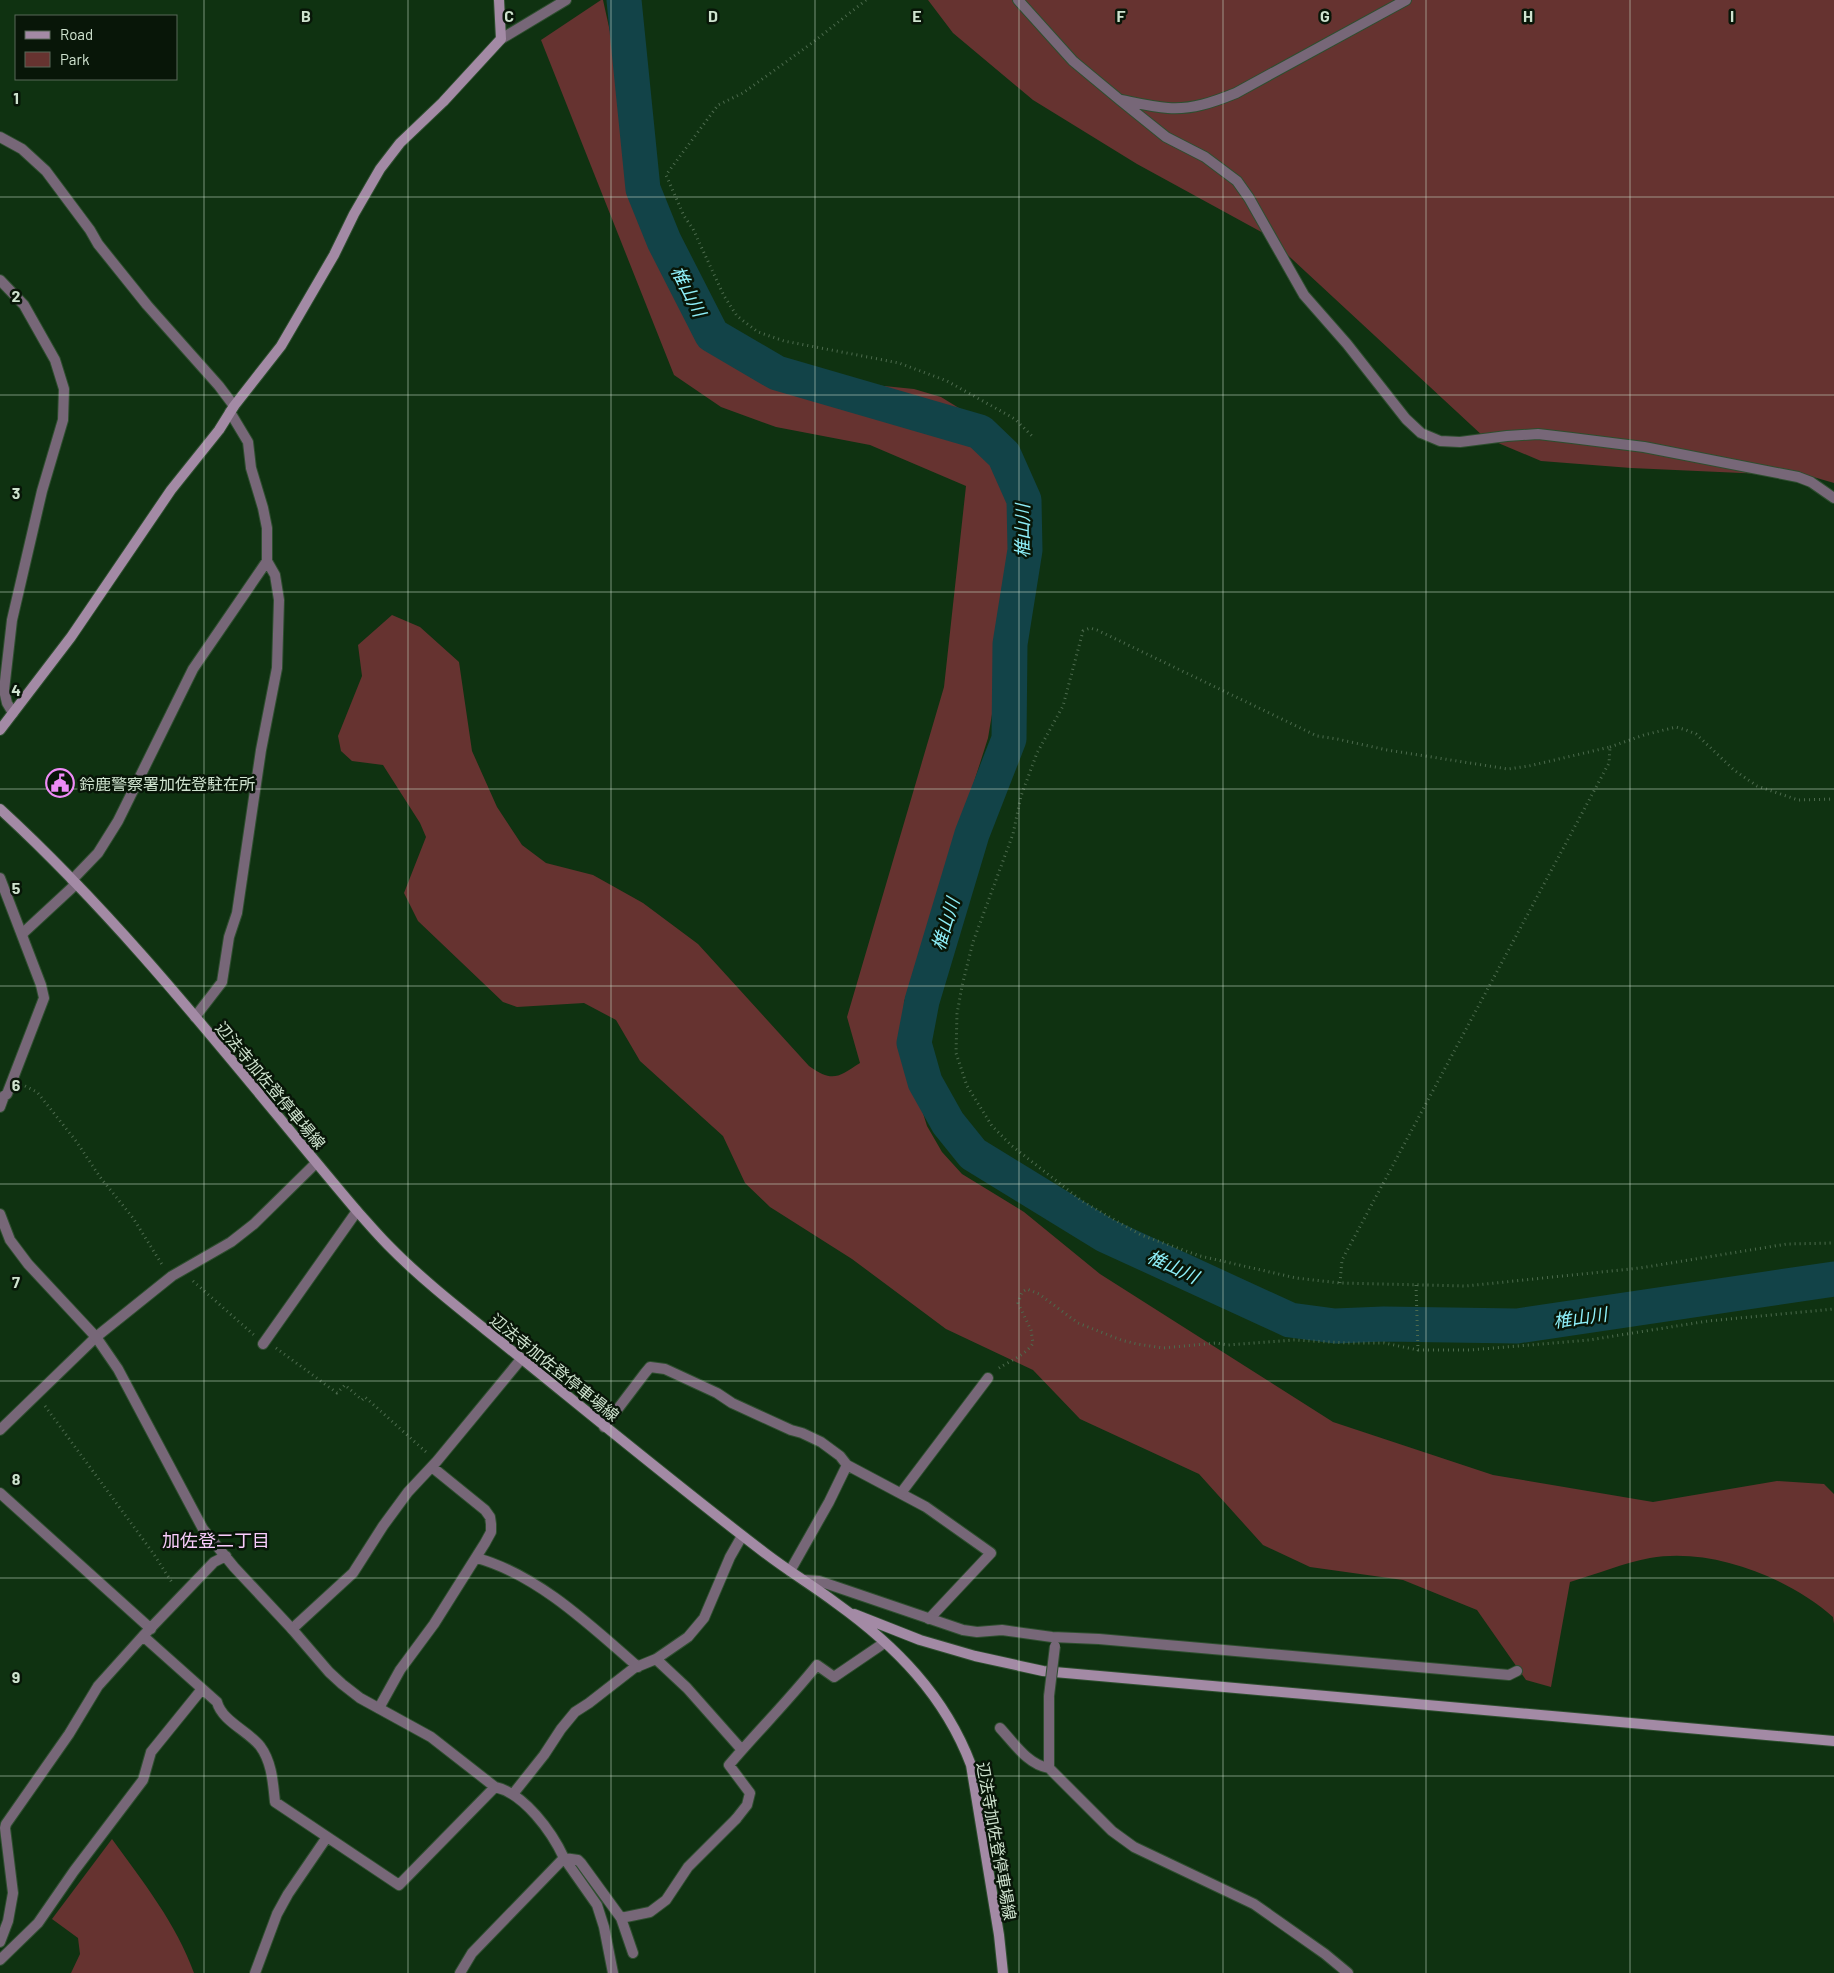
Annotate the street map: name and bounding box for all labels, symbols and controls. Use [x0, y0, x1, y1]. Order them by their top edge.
text: B [301, 6, 311, 25]
text: C [504, 6, 514, 25]
text: D [708, 6, 718, 25]
text: E [912, 6, 922, 25]
text: F [1117, 6, 1126, 25]
text: G [1320, 6, 1330, 25]
text: H [1523, 6, 1533, 25]
text: I [1730, 6, 1734, 25]
legend [15, 15, 178, 80]
text: Road [60, 25, 93, 43]
text: Park [60, 50, 90, 68]
text: 1 [13, 88, 19, 107]
water label: 椎山川 [667, 262, 712, 322]
text: 2 [12, 286, 21, 305]
text: 3 [12, 483, 20, 502]
water label: 椎山川 [1011, 502, 1033, 558]
text: 4 [11, 680, 21, 699]
public building icon: 鈴鹿警察署加佐登駐在所 [45, 768, 75, 798]
place label: 鈴鹿警察署加佐登駐在所 [79, 774, 255, 793]
text: 5 [12, 878, 21, 897]
water label: 椎山川 [927, 893, 964, 953]
street label: 辺法寺加佐登停車場線 [212, 1018, 330, 1152]
text: 6 [12, 1075, 21, 1094]
water label: 椎山川 [1144, 1245, 1204, 1288]
text: 7 [12, 1272, 20, 1291]
water label: 椎山川 [1552, 1302, 1610, 1332]
street label: 辺法寺加佐登停車場線 [487, 1309, 623, 1425]
text: 8 [12, 1469, 21, 1488]
district label: 加佐登二丁目 [162, 1529, 270, 1551]
text: 9 [12, 1667, 20, 1686]
street label: 辺法寺加佐登停車場線 [974, 1761, 1020, 1921]

